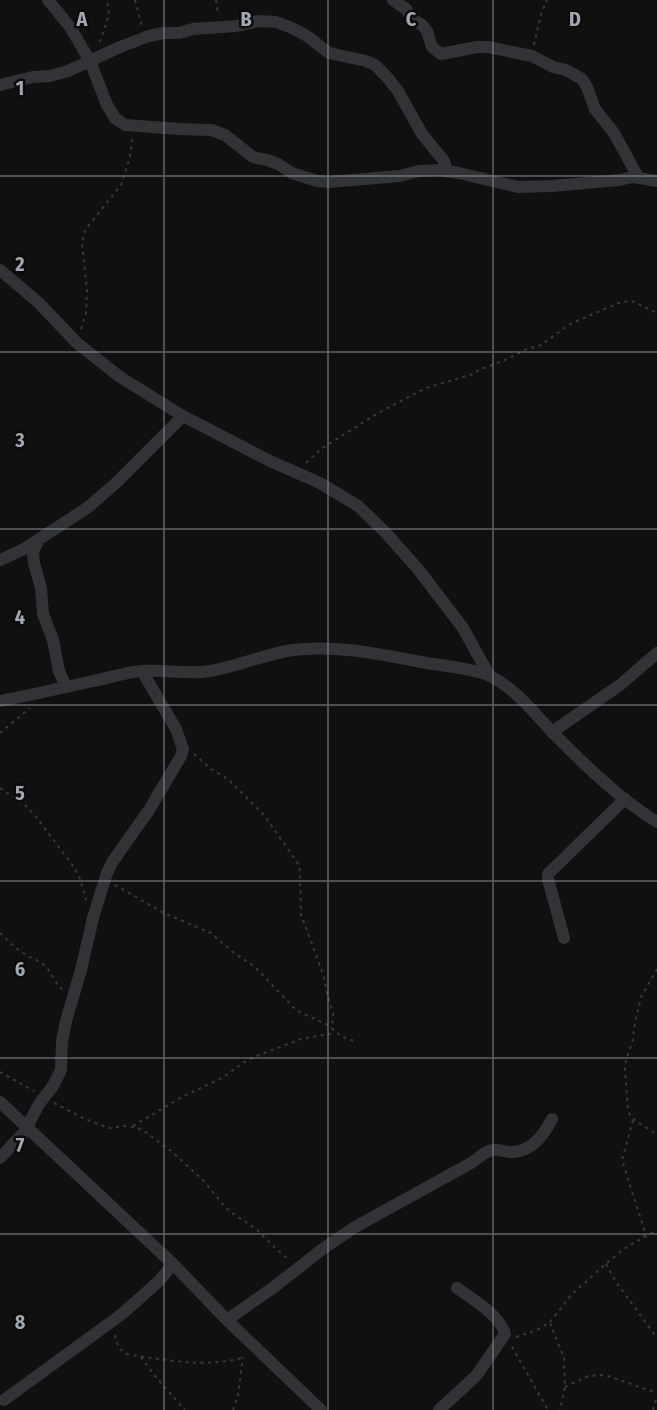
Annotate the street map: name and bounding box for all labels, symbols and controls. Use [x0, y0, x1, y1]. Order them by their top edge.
text: A [76, 7, 89, 31]
text: B [240, 7, 252, 31]
text: C [406, 7, 417, 31]
text: D [569, 7, 581, 31]
text: 1 [16, 76, 24, 100]
text: 2 [14, 252, 25, 276]
text: 3 [14, 428, 25, 452]
text: 4 [15, 605, 25, 629]
text: 5 [15, 781, 25, 805]
text: 6 [15, 957, 25, 981]
text: 7 [16, 1133, 25, 1157]
text: 8 [15, 1310, 26, 1334]

